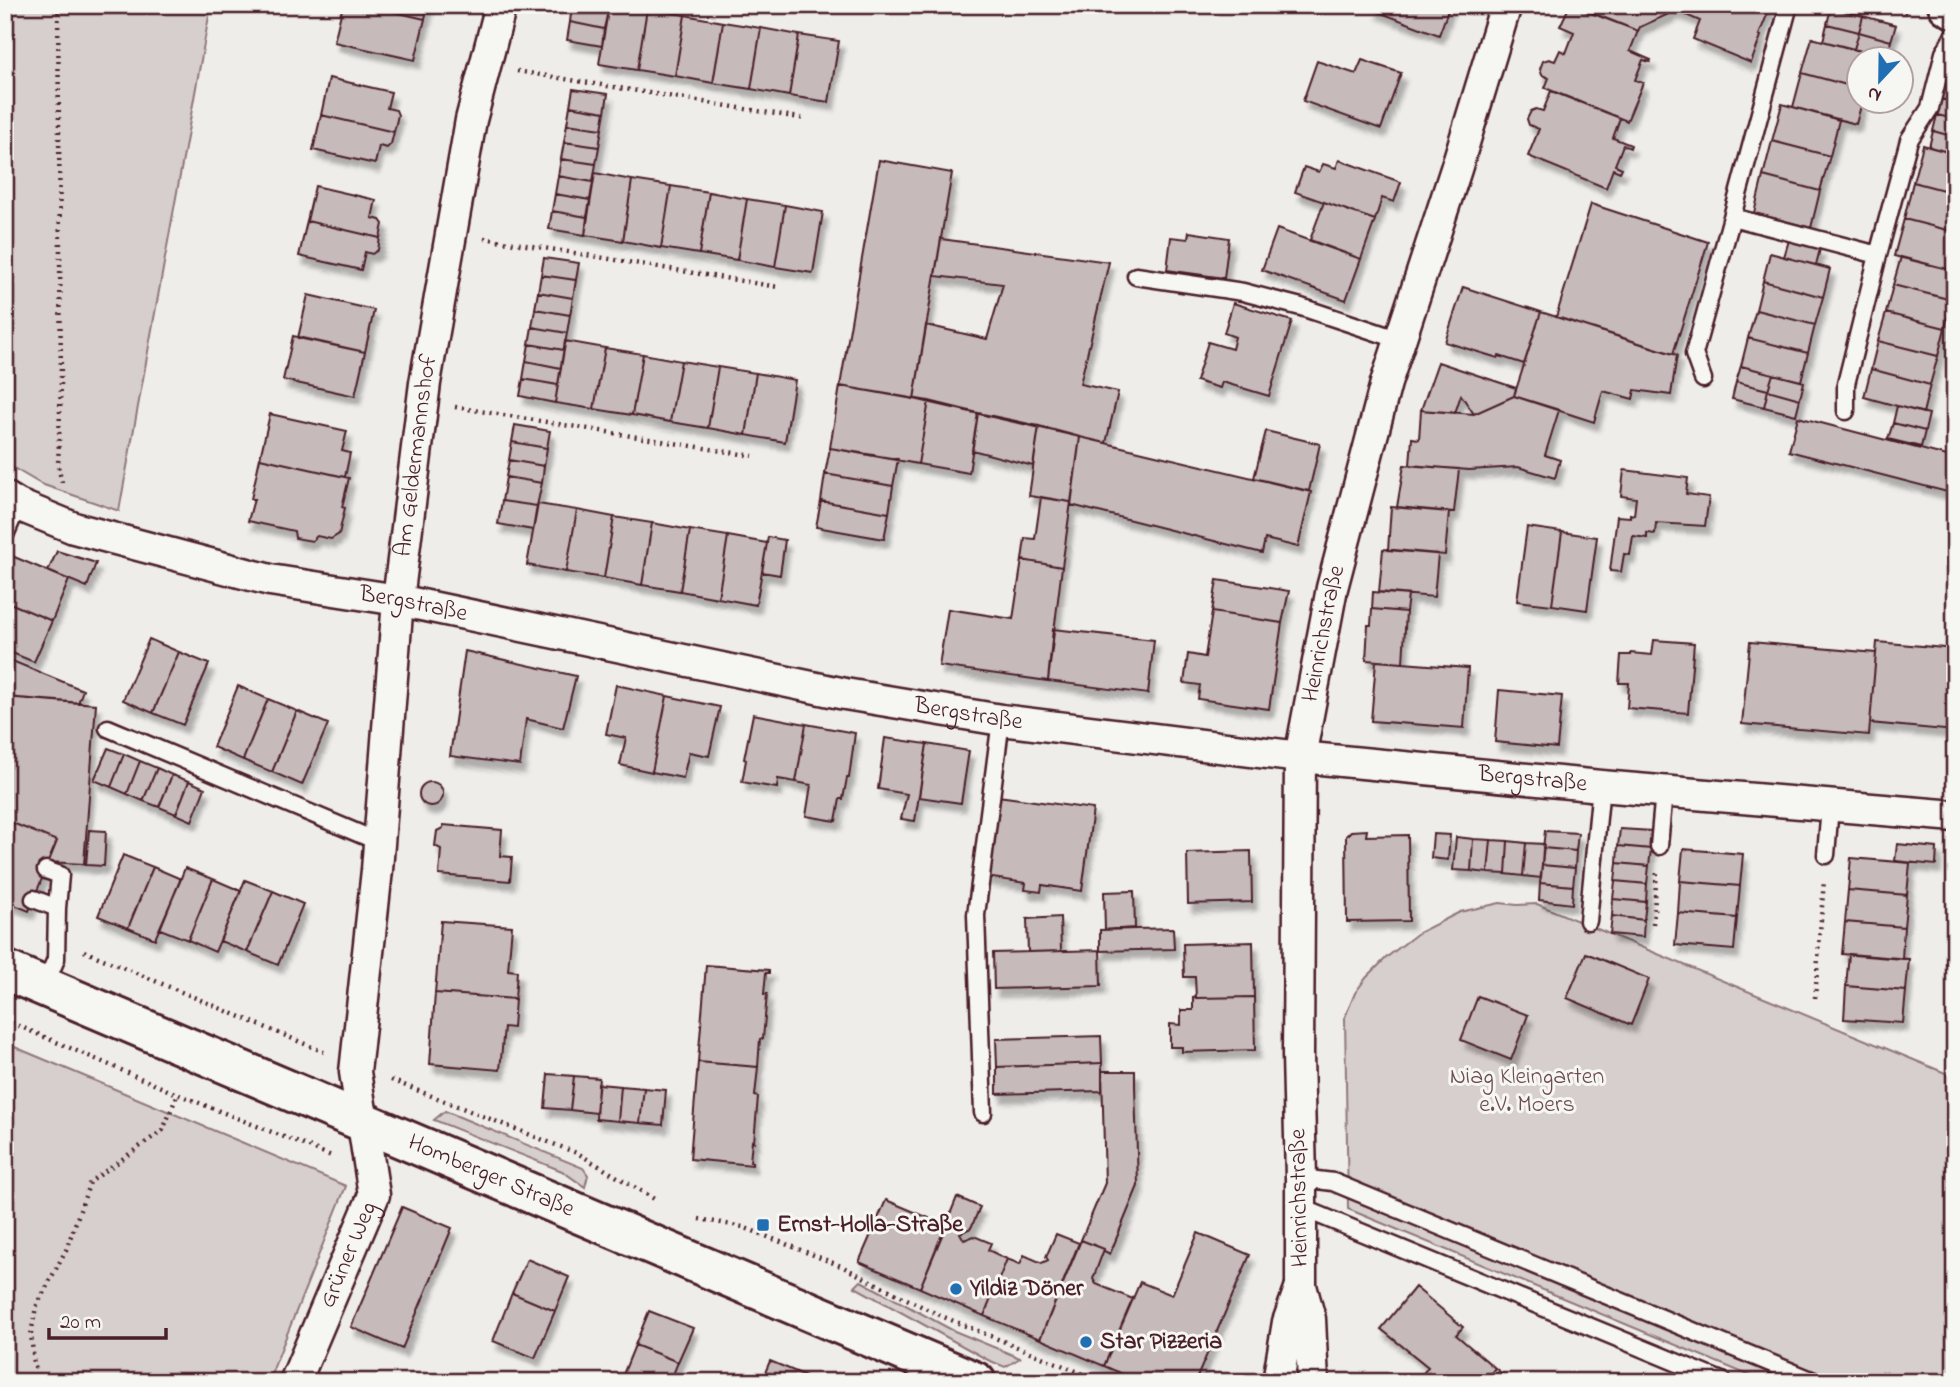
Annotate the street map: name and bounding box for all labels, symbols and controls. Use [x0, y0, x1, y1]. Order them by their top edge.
north arrow [1844, 46, 1914, 116]
text: N [1863, 78, 1886, 108]
street label: Am Geldermannshof [386, 351, 447, 559]
street label: Heinrichstraße [1293, 561, 1355, 705]
street label: Bergstraße [356, 577, 471, 632]
street label: Bergstraße [911, 688, 1025, 740]
street label: Bergstraße [1476, 757, 1589, 802]
park label: Niag Kleingarten e.V. Moers [1450, 1060, 1604, 1123]
street label: Homberger Straße [402, 1125, 580, 1227]
street label: Heinrichstraße [1281, 1128, 1319, 1268]
street label: Grüner Weg [311, 1196, 387, 1313]
place label: Ernst-Holla-Straße [777, 1208, 964, 1243]
marker: Ernst-Holla-Straße [755, 1217, 771, 1233]
place label: Yildiz Döner [969, 1272, 1084, 1307]
marker: Yildiz Döner [948, 1281, 964, 1297]
scale bar [49, 1296, 166, 1340]
text: 20 m [60, 1308, 101, 1338]
place label: Star Pizzeria [1100, 1325, 1222, 1360]
marker: Star Pizzeria [1078, 1334, 1094, 1350]

